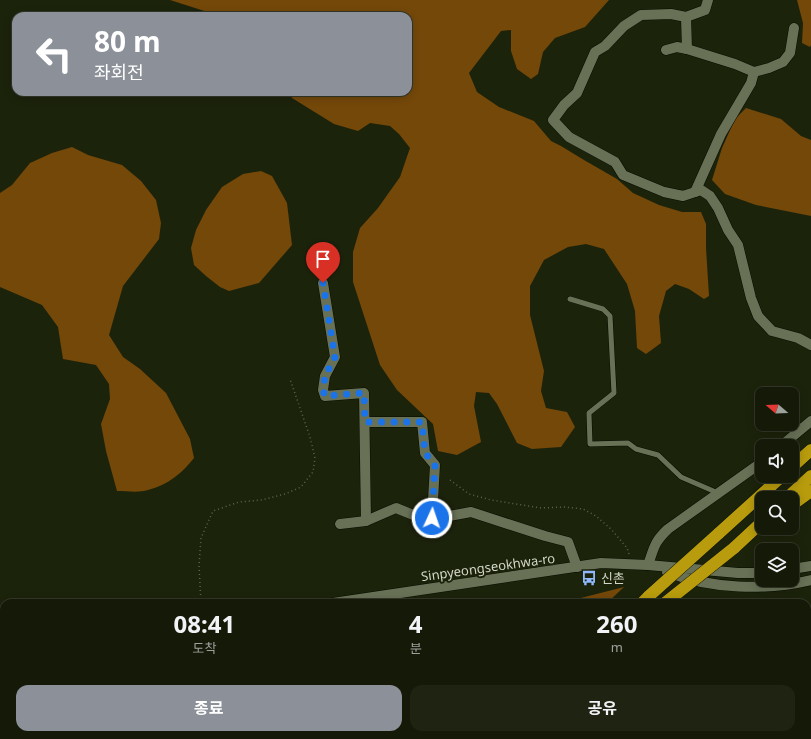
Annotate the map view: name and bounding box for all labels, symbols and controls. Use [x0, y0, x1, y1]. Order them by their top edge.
text: 80 m [94, 22, 161, 60]
icon: left [28, 28, 80, 80]
text: 좌회전 [94, 60, 144, 84]
pin [306, 242, 340, 283]
icon: arrive [312, 248, 334, 270]
north arrow [755, 387, 799, 431]
map controls [755, 387, 799, 587]
button: sound [755, 439, 799, 483]
button: search [755, 491, 799, 535]
position arrow [411, 497, 453, 539]
button: layers [755, 543, 799, 587]
street label: Sinpyeongseokhwa-ro [420, 549, 556, 585]
bus stop icon: 신촌 [580, 569, 598, 587]
place label: 신촌 [601, 569, 625, 587]
text: 08:41 [174, 607, 235, 640]
text: 4 [409, 607, 423, 640]
text: 260 [596, 607, 637, 640]
text: m [611, 638, 623, 656]
text: 도착 [192, 639, 216, 657]
text: 분 [410, 639, 422, 657]
button: 종료 [16, 685, 402, 731]
button: 공유 [410, 685, 795, 731]

